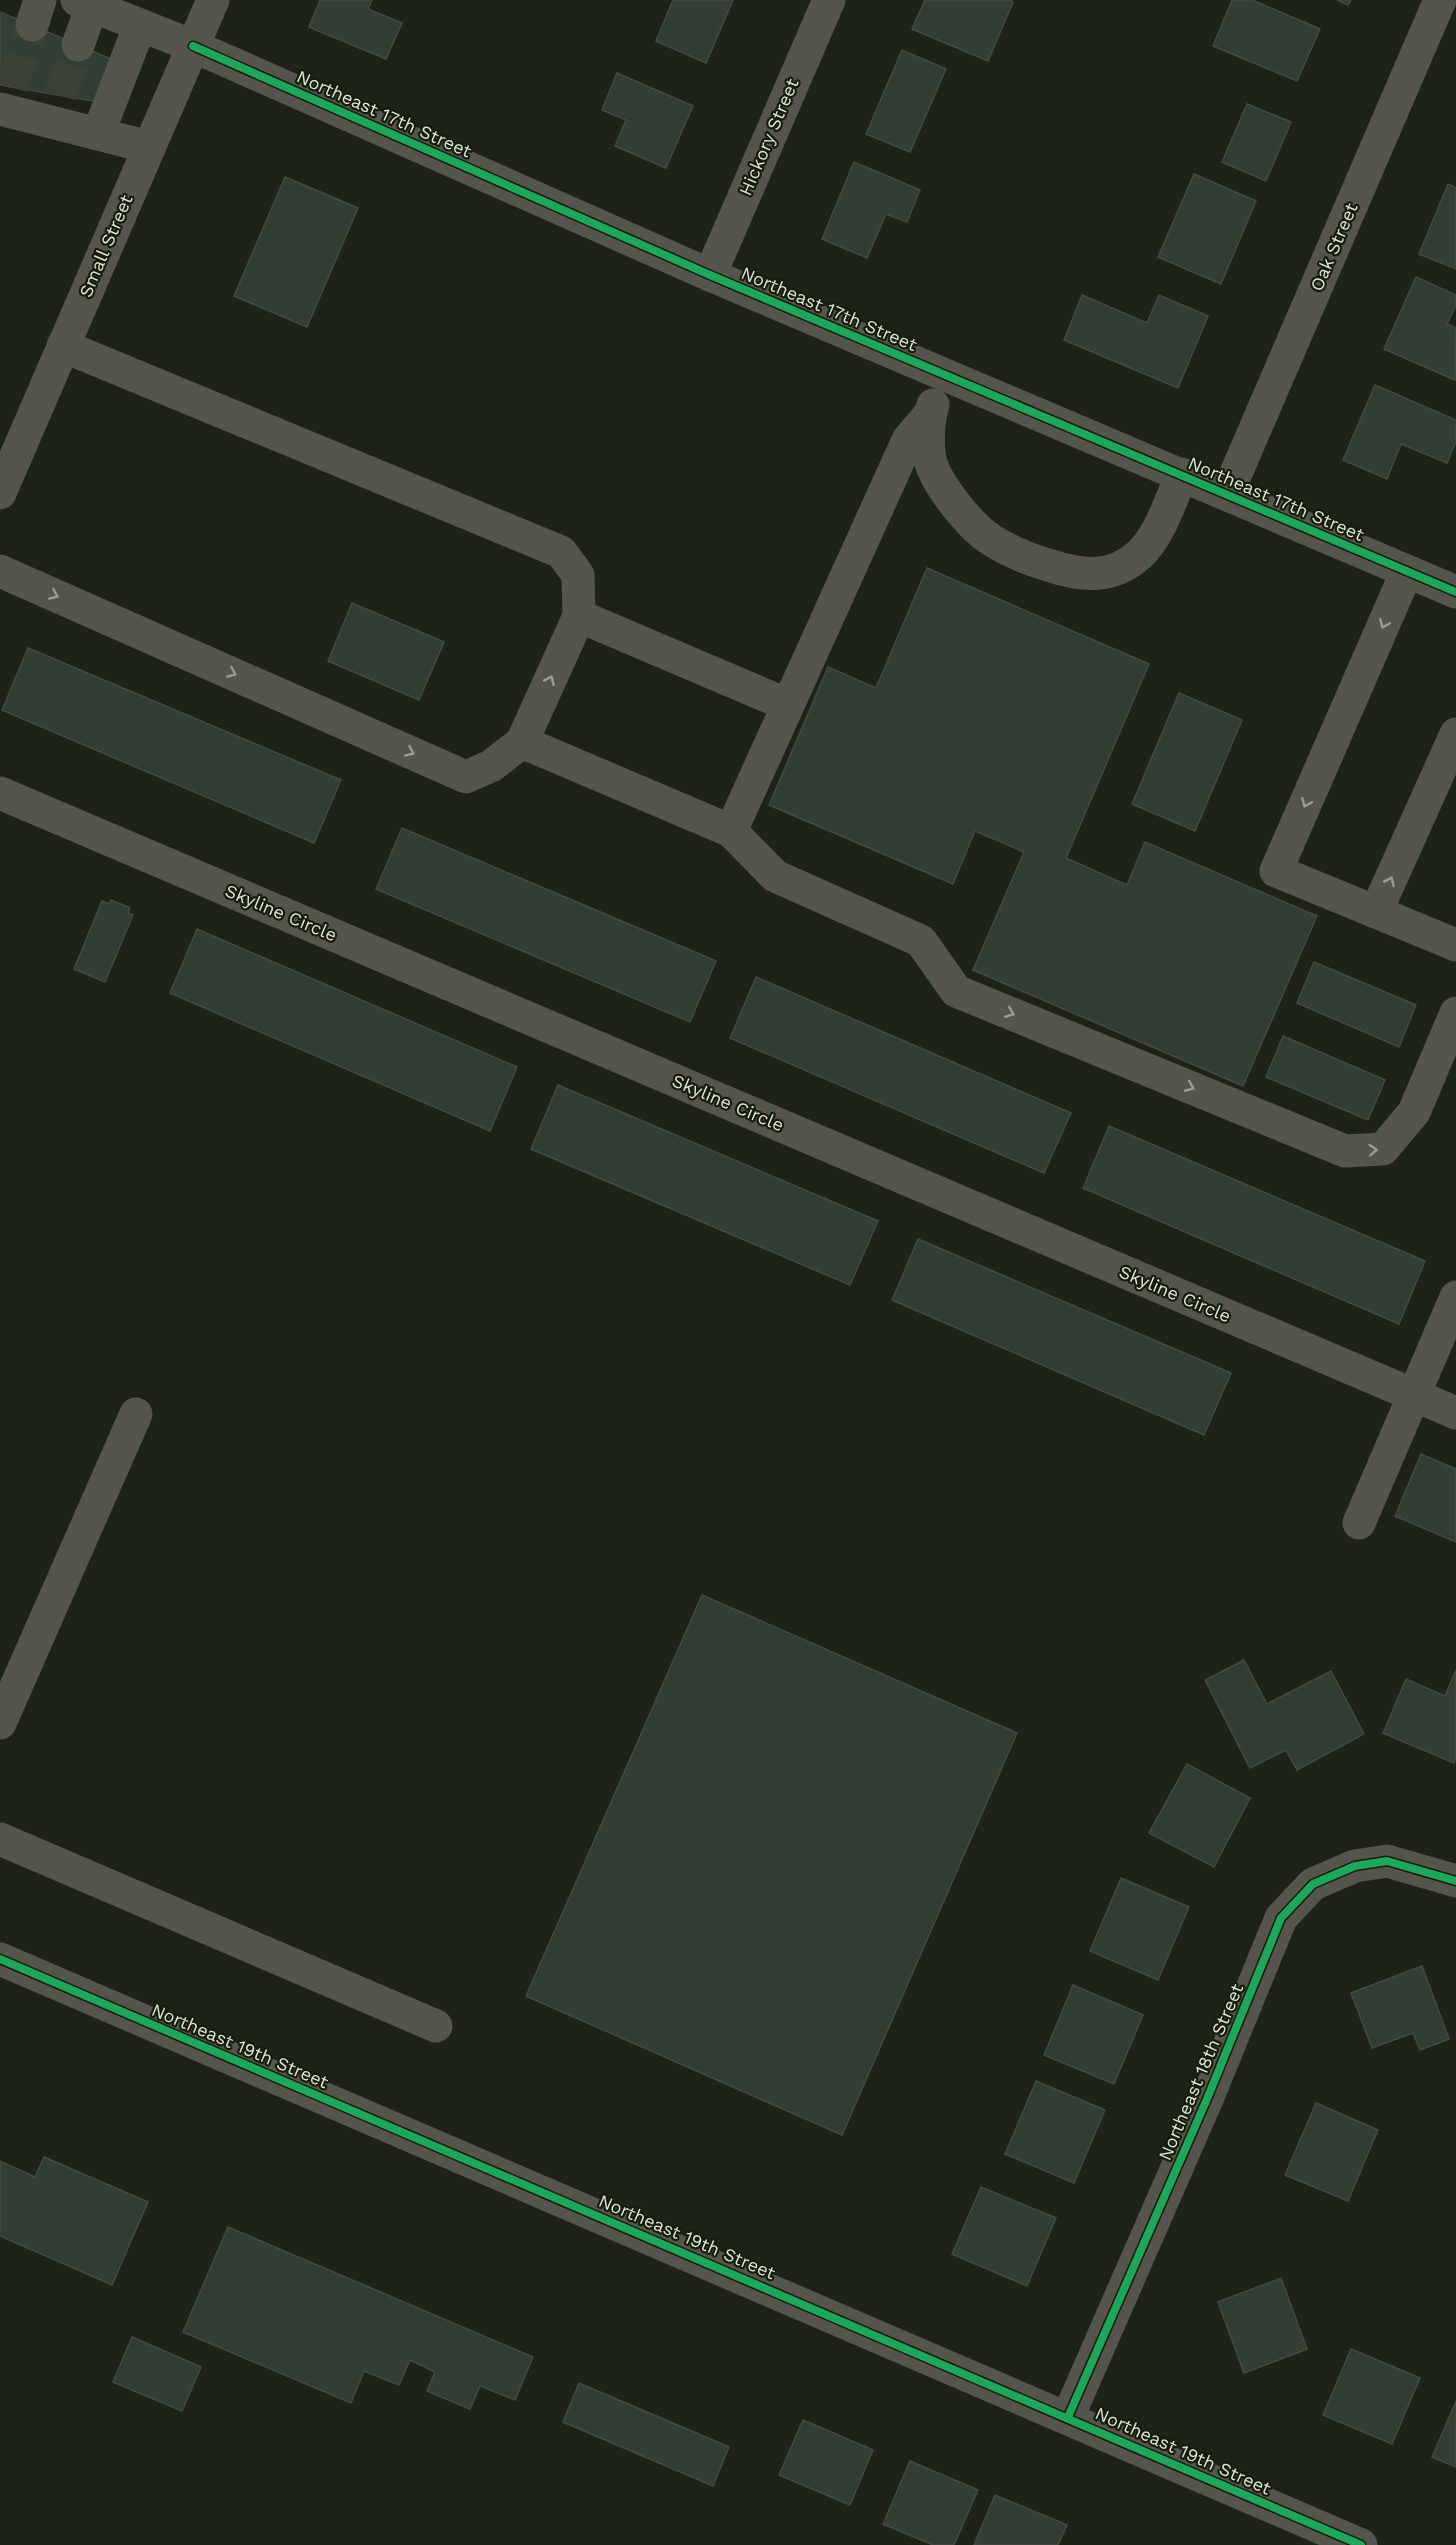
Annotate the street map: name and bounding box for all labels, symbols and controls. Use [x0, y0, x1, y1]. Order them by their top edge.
street label: Northeast 17th Street [294, 66, 475, 162]
street label: Hickory Street [734, 75, 803, 199]
street label: Small Street [74, 191, 137, 300]
street label: Oak Street [1306, 199, 1362, 294]
street label: Northeast 17th Street [738, 262, 921, 355]
street label: Northeast 17th Street [1185, 452, 1368, 545]
one-way arrow [47, 587, 58, 599]
one-way arrow [1379, 618, 1391, 629]
one-way arrow [225, 666, 236, 678]
one-way arrow [542, 676, 554, 687]
one-way arrow [404, 745, 415, 757]
one-way arrow [1301, 797, 1313, 808]
one-way arrow [1383, 877, 1395, 888]
street label: Skyline Circle [222, 880, 340, 945]
one-way arrow [1004, 1006, 1015, 1018]
street label: Skyline Circle [669, 1070, 787, 1135]
one-way arrow [1184, 1080, 1195, 1092]
one-way arrow [1368, 1143, 1377, 1156]
street label: Skyline Circle [1116, 1261, 1234, 1326]
street label: Northeast 18th Street [1154, 1980, 1247, 2163]
street label: Northeast 19th Street [149, 1999, 332, 2092]
street label: Northeast 19th Street [596, 2190, 779, 2283]
street label: Northeast 19th Street [1092, 2402, 1275, 2499]

